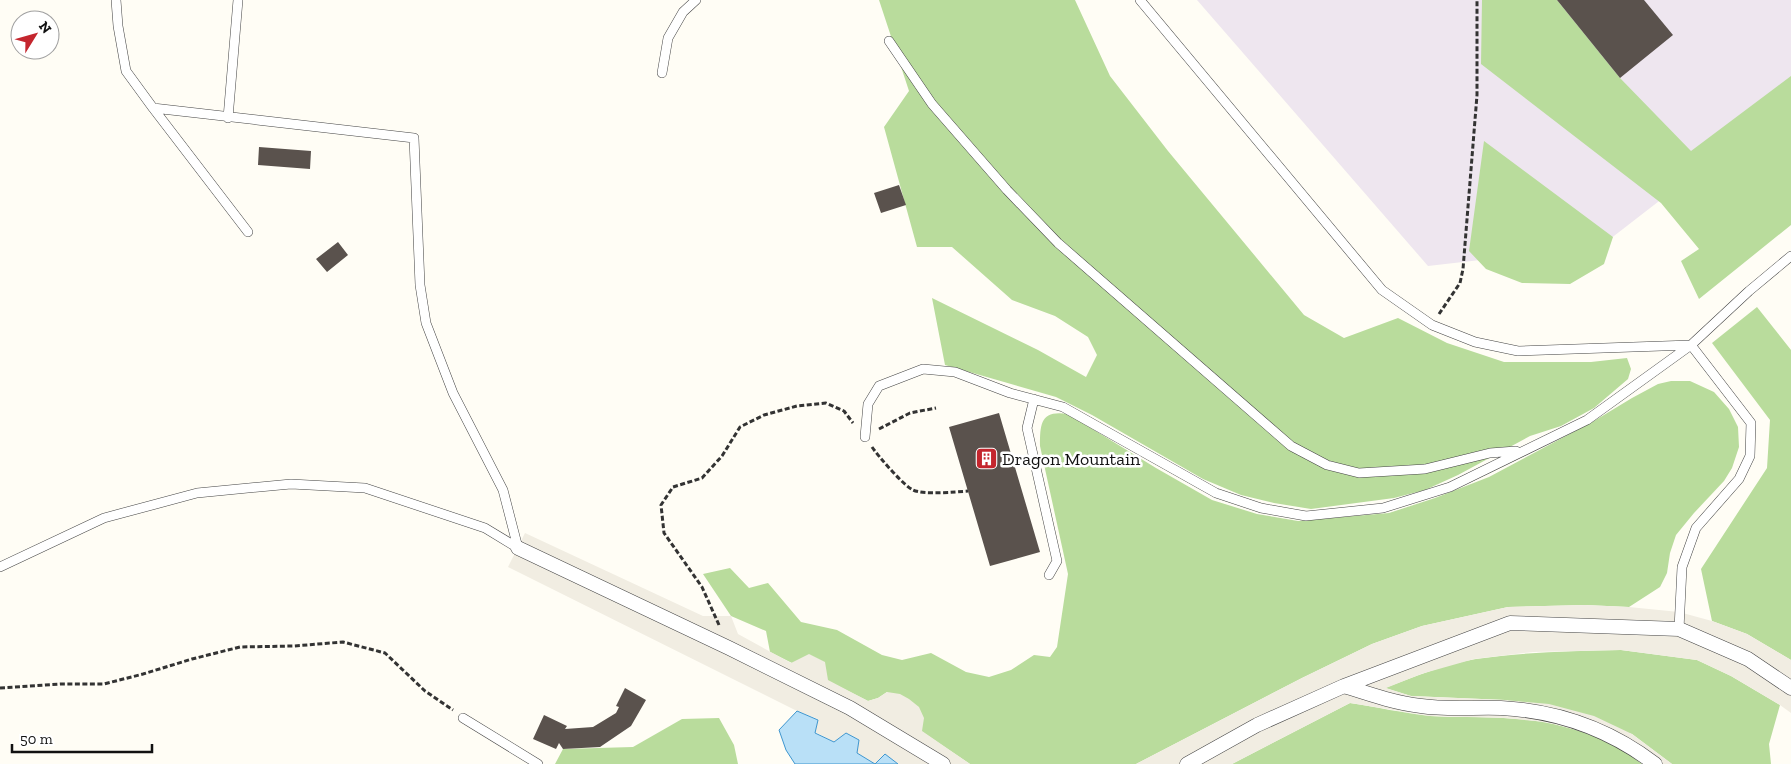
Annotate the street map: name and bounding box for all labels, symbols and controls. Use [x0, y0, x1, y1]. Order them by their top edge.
north arrow [10, 10, 60, 60]
text: N [35, 18, 55, 37]
building icon: Dragon Mountain [974, 447, 998, 471]
place label: Dragon Mountain [1002, 448, 1141, 470]
scale bar [12, 722, 152, 754]
text: 50 m [20, 730, 53, 748]

